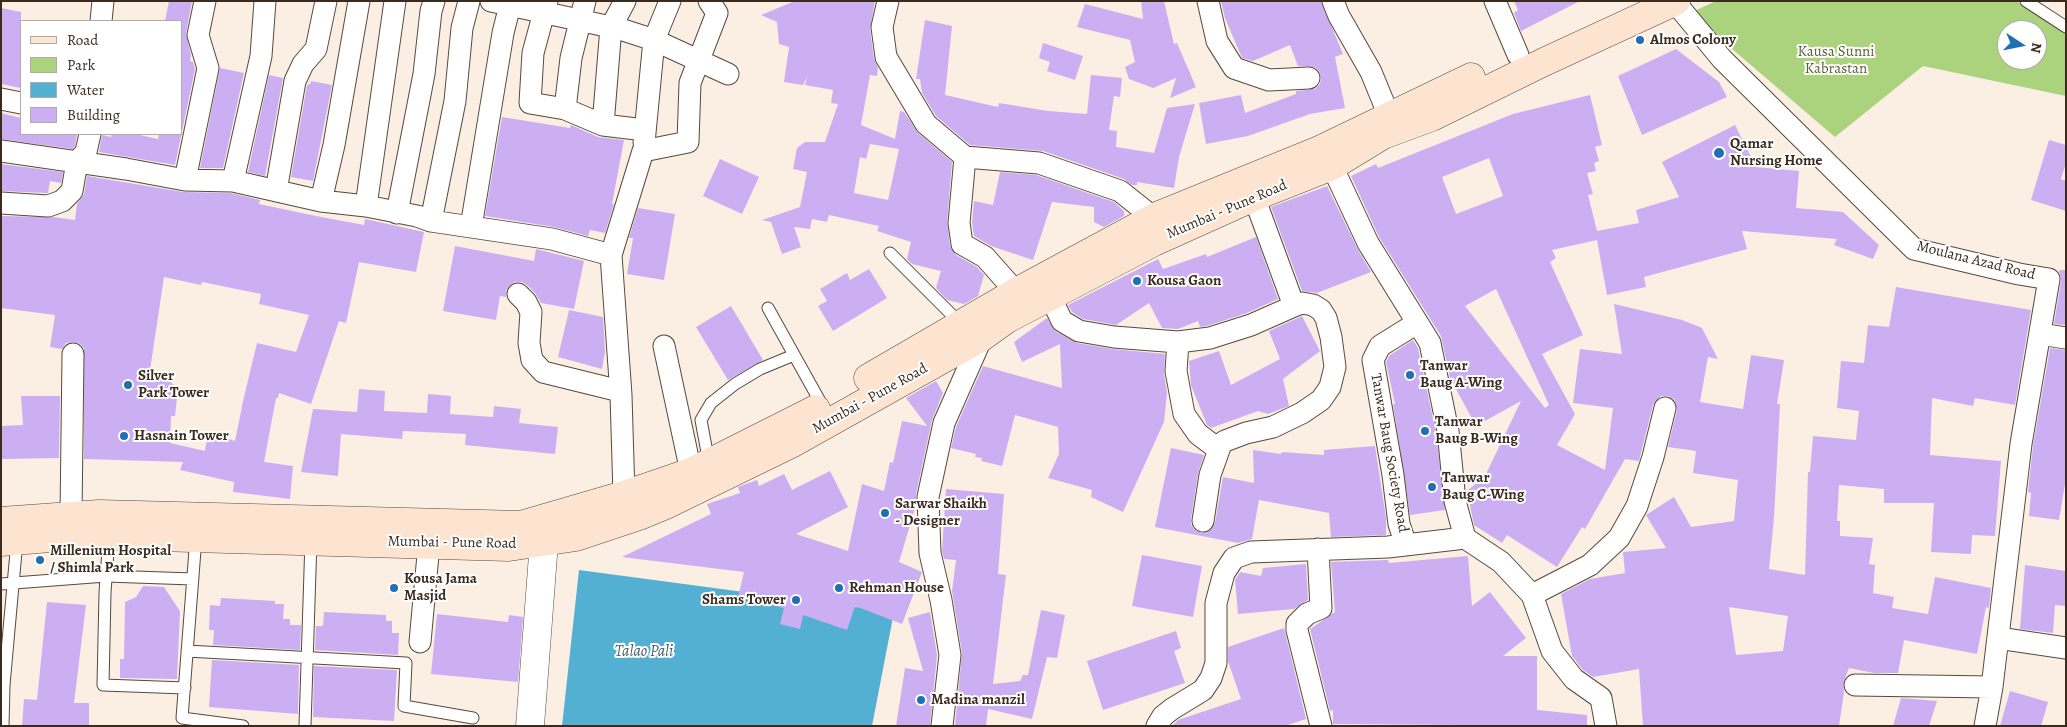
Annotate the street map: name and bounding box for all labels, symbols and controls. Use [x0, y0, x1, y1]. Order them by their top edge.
legend [20, 20, 182, 135]
north arrow [1997, 20, 2047, 70]
text: Road [67, 30, 98, 50]
place label: Almos Colony [1650, 31, 1736, 49]
marker: Almos Colony [1634, 34, 1646, 46]
text: N [2026, 41, 2047, 55]
park label: Kausa Sunni Kabrastan [1797, 43, 1875, 78]
text: Park [67, 55, 95, 75]
text: Water [67, 80, 104, 100]
text: Building [67, 105, 120, 125]
place label: Qamar Nursing Home [1730, 135, 1822, 170]
marker: Qamar Nursing Home [1712, 146, 1726, 160]
street label: Mumbai - Pune Road [1164, 177, 1290, 243]
street label: Moulana Azad Road [1915, 238, 2037, 284]
place label: Kousa Gaon [1147, 272, 1221, 290]
marker: Kousa Gaon [1131, 275, 1143, 287]
place label: Tanwar Baug A-Wing [1420, 357, 1502, 392]
street label: Mumbai - Pune Road [809, 360, 931, 438]
place label: Silver Park Tower [138, 367, 209, 402]
marker: Tanwar Baug A-Wing [1404, 369, 1416, 381]
street label: Tanwar Baug Society Road [1366, 372, 1412, 534]
marker: Silver Park Tower [122, 379, 134, 391]
place label: Tanwar Baug B-Wing [1435, 413, 1518, 448]
marker: Tanwar Baug B-Wing [1419, 425, 1431, 437]
place label: Hasnain Tower [134, 427, 229, 445]
marker: Hasnain Tower [118, 430, 130, 442]
place label: Tanwar Baug C-Wing [1442, 469, 1524, 504]
marker: Tanwar Baug C-Wing [1426, 481, 1438, 493]
place label: Sarwar Shaikh - Designer [895, 495, 987, 530]
marker: Sarwar Shaikh - Designer [879, 507, 891, 519]
street label: Mumbai - Pune Road [387, 533, 517, 553]
place label: Millenium Hospital / Shimla Park [50, 542, 171, 577]
marker: Millenium Hospital / Shimla Park [34, 554, 46, 566]
place label: Kousa Jama Masjid [404, 570, 477, 605]
place label: Rehman House [849, 579, 944, 597]
marker: Kousa Jama Masjid [388, 582, 400, 594]
marker: Rehman House [833, 582, 845, 594]
place label: Shams Tower [702, 591, 786, 609]
marker: Shams Tower [790, 594, 802, 606]
water label: Talao Pali [615, 642, 673, 662]
place label: Madina manzil [931, 691, 1025, 709]
marker: Madina manzil [915, 694, 927, 706]

